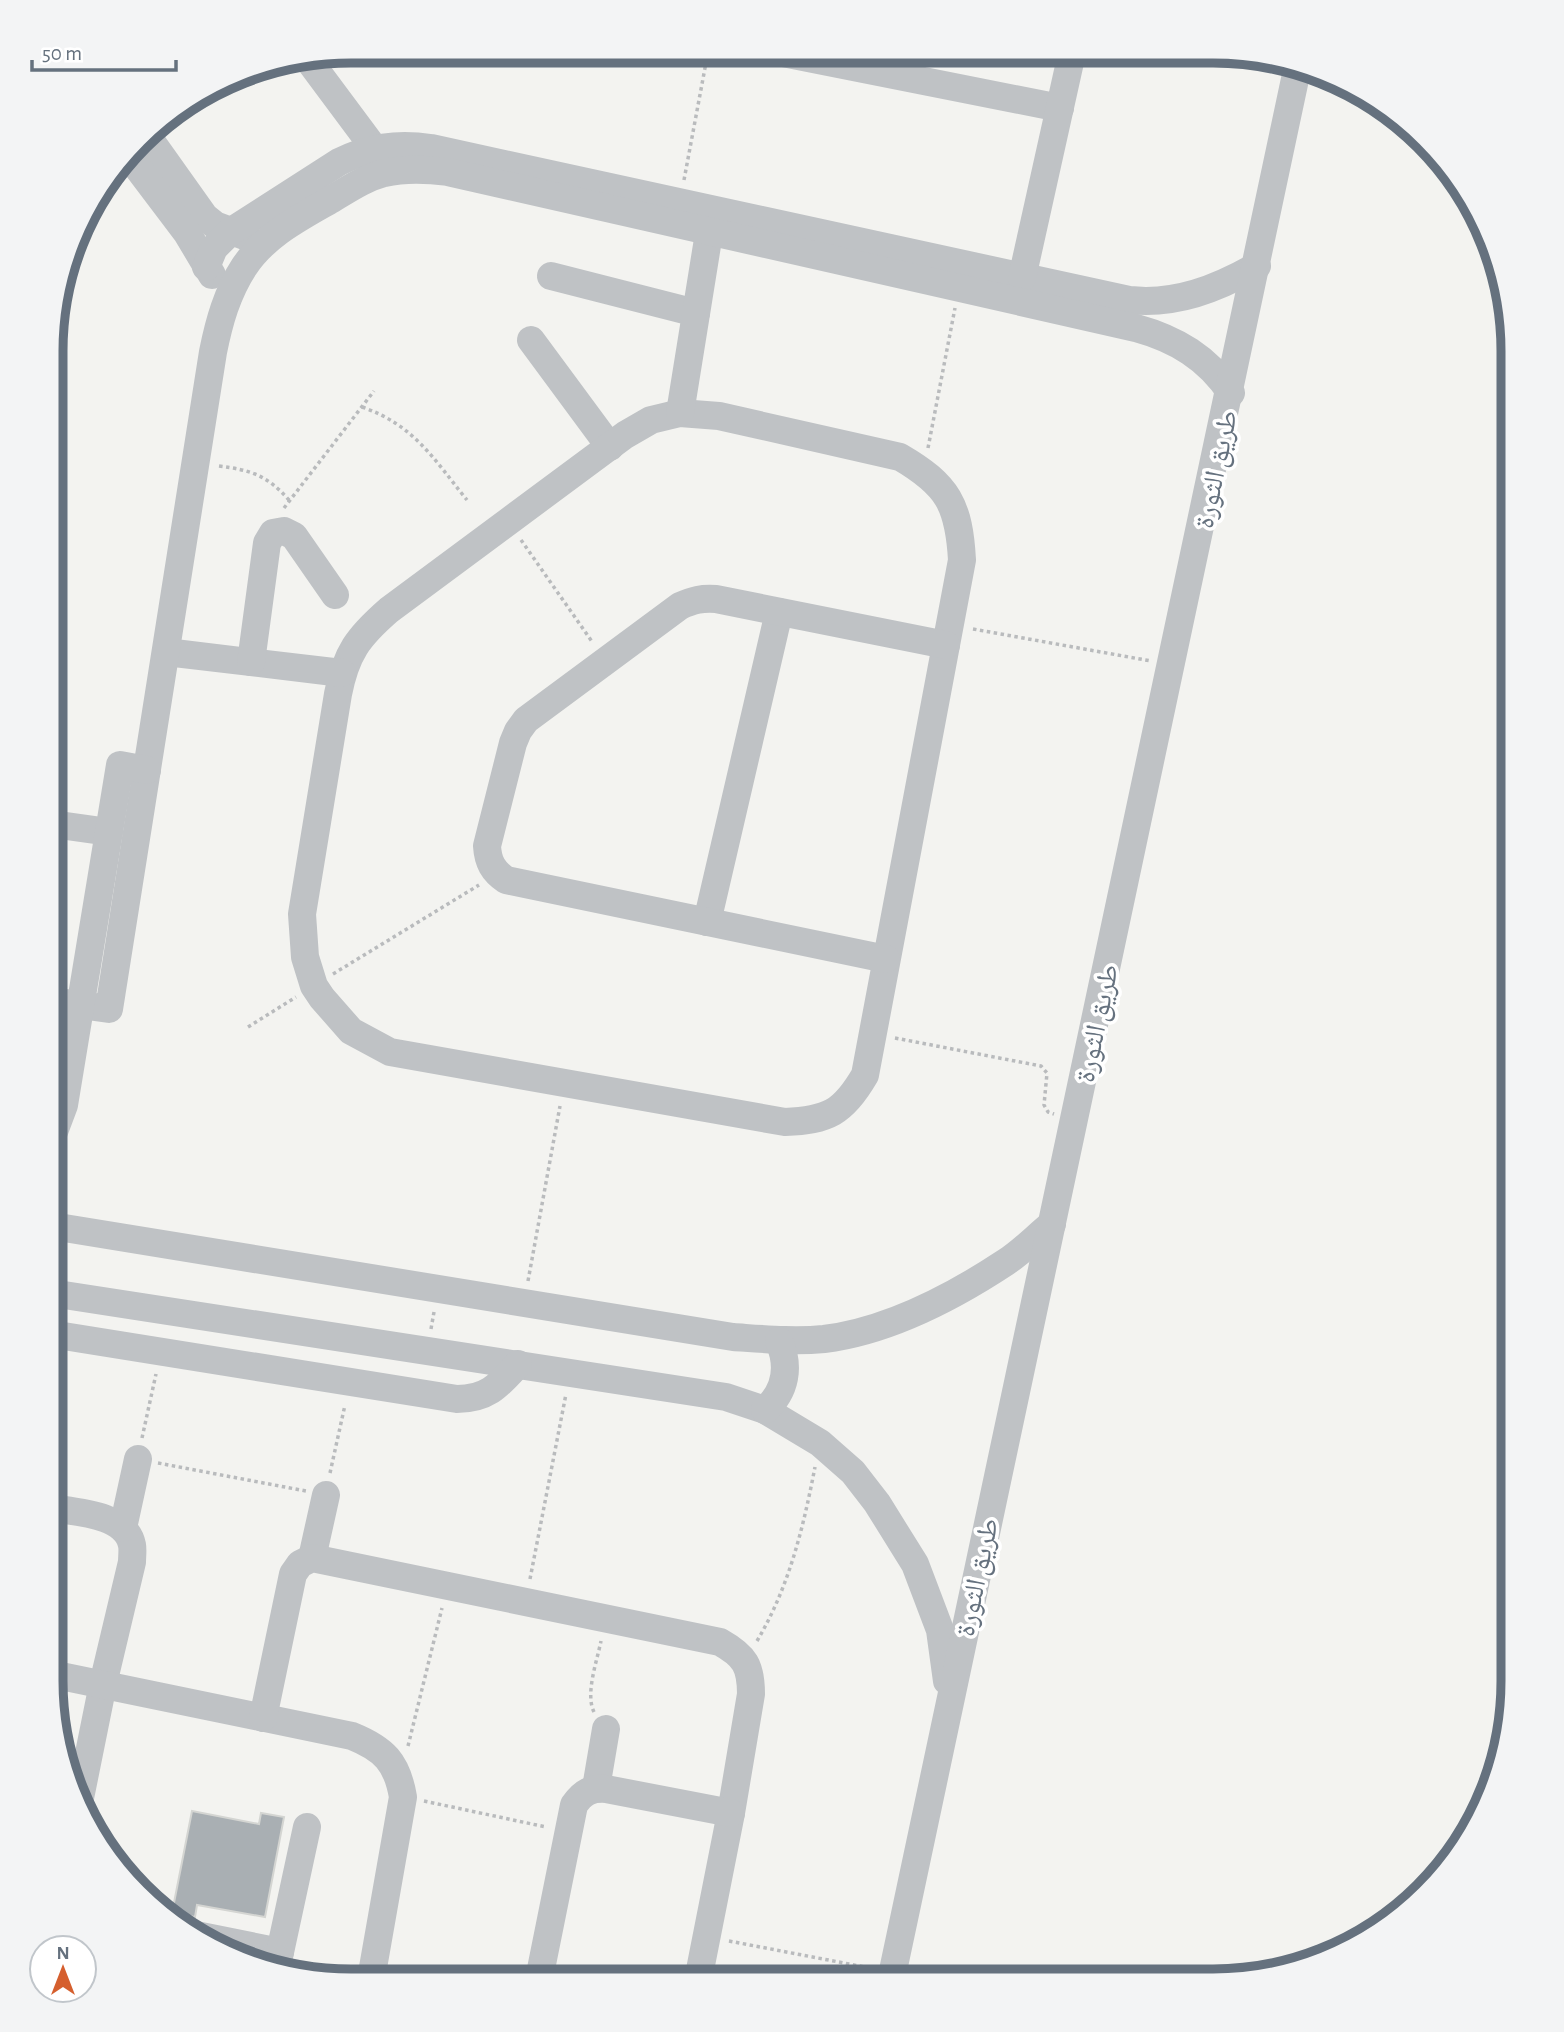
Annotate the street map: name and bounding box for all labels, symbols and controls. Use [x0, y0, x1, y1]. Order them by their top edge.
scale bar [32, 28, 175, 72]
text: 50 m [42, 43, 82, 64]
street label: طريق الثورة [1191, 408, 1245, 531]
street label: طريق الثورة [1072, 962, 1126, 1085]
street label: طريق الثورة [952, 1516, 1006, 1639]
north arrow [28, 1934, 98, 2004]
text: N [56, 1944, 70, 1963]

